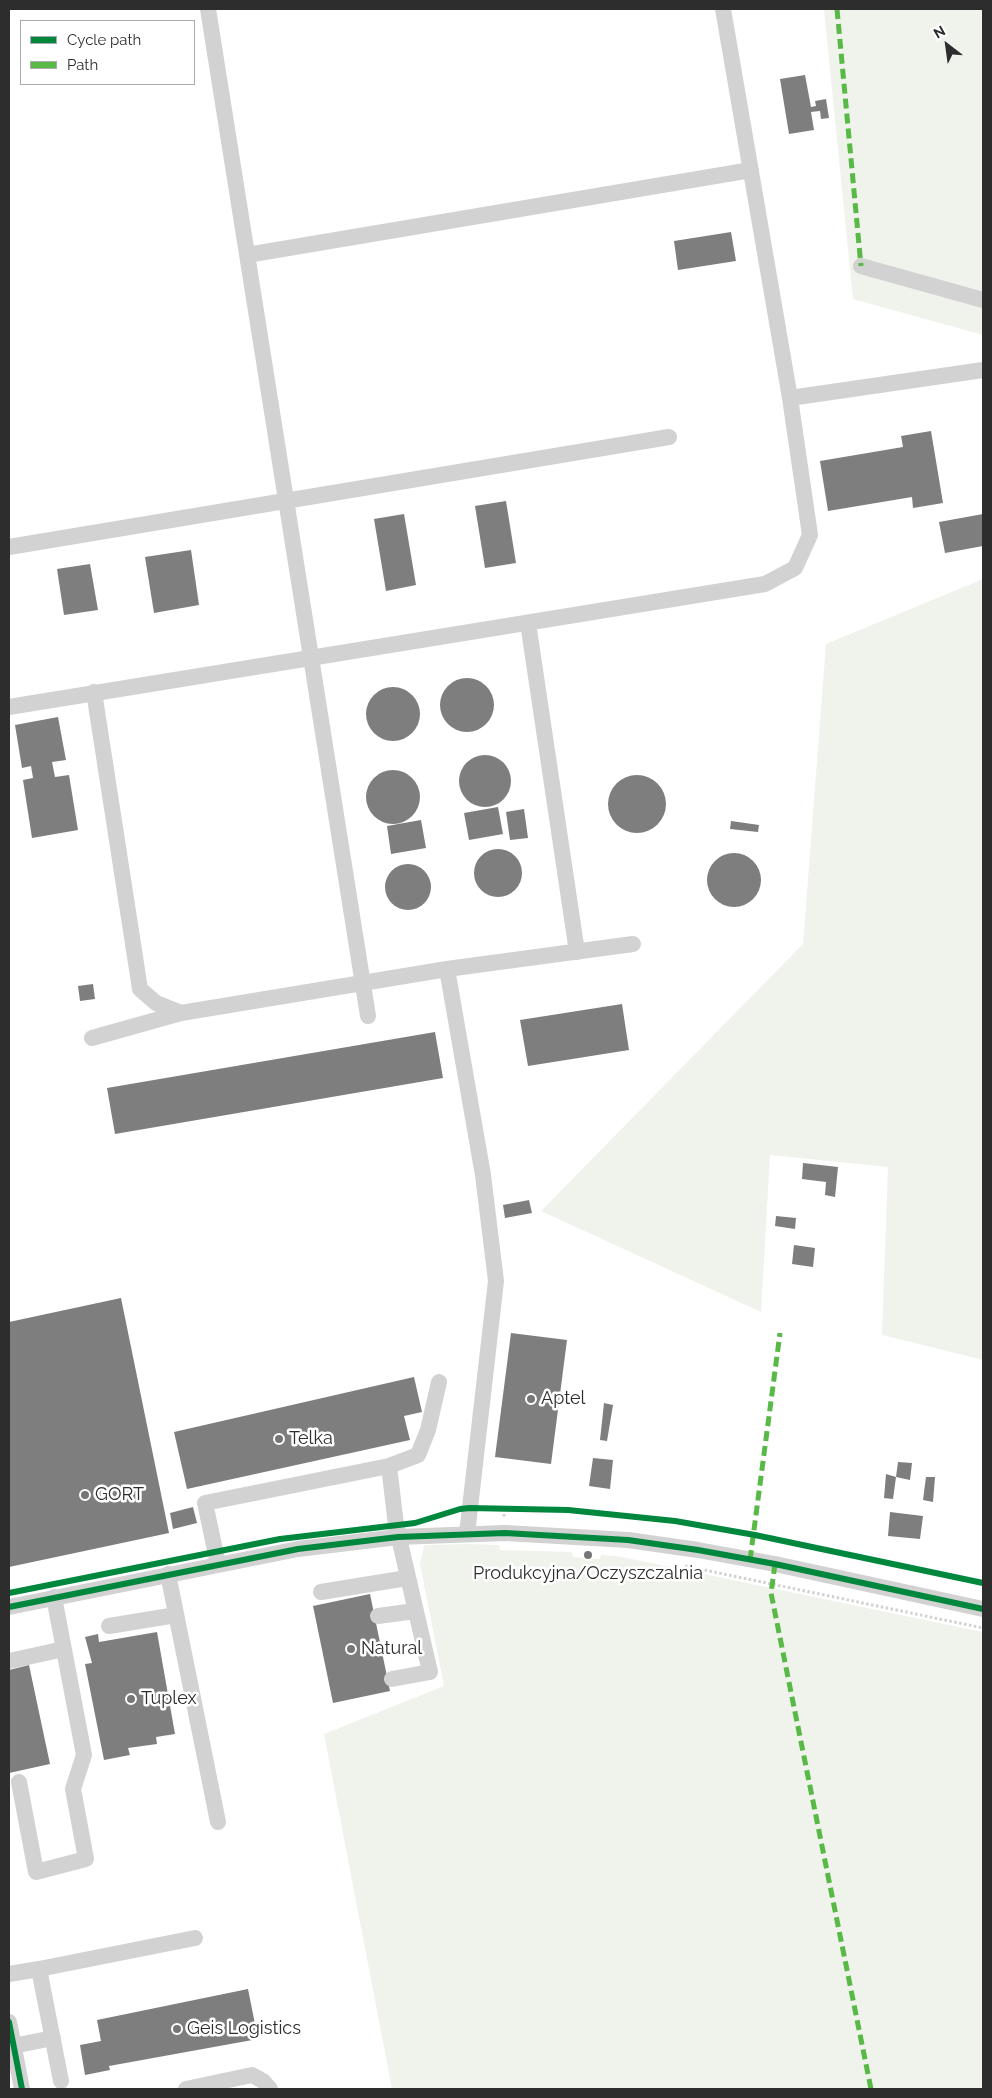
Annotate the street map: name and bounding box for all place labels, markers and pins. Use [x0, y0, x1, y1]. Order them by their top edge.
place label: Aptel [541, 1388, 585, 1410]
marker: Aptel [525, 1393, 537, 1405]
place label: Telka [289, 1428, 333, 1450]
marker: Telka [273, 1433, 285, 1445]
place label: GORT [95, 1484, 144, 1506]
marker: GORT [79, 1489, 91, 1501]
marker: Produkcyjna/Oczyszczalnia [582, 1549, 594, 1561]
place label: Produkcyjna/Oczyszczalnia [473, 1563, 703, 1585]
place label: Natural [361, 1638, 422, 1660]
marker: Natural [345, 1643, 357, 1655]
place label: Tuplex [141, 1688, 196, 1710]
marker: Tuplex [125, 1693, 137, 1705]
place label: Geis Logistics [187, 2018, 301, 2040]
marker: Geis Logistics [171, 2023, 183, 2035]

